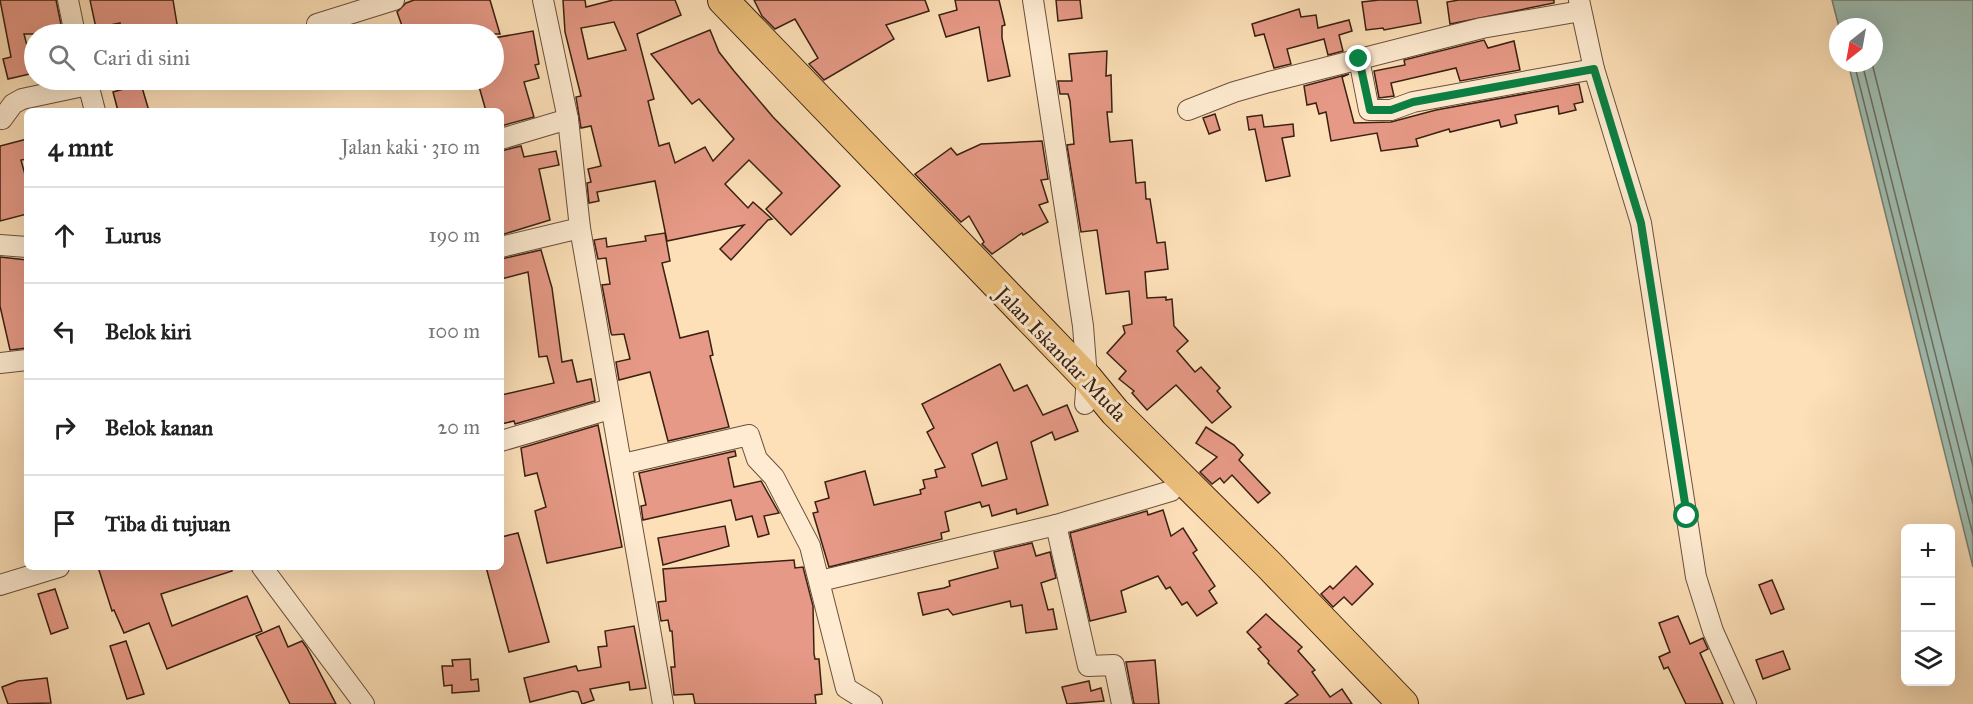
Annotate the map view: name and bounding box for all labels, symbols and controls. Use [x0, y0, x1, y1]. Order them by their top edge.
north arrow [1829, 18, 1883, 72]
search box [24, 24, 504, 90]
icon: search [45, 41, 78, 74]
text: Cari di sini [93, 44, 190, 71]
route end [1345, 45, 1371, 71]
text: 4 mnt [48, 131, 113, 163]
text: Jalan kaki · 310 m [341, 135, 480, 159]
icon: ahead [48, 219, 81, 252]
text: Lurus [105, 222, 161, 249]
text: 190 m [429, 223, 480, 247]
street label: Jalan Iskandar Muda [989, 280, 1132, 427]
icon: left [48, 315, 81, 348]
text: Belok kiri [105, 318, 191, 345]
text: 100 m [428, 319, 480, 343]
icon: right [48, 411, 81, 444]
text: Belok kanan [105, 414, 213, 441]
text: 20 m [437, 415, 480, 439]
route start [1673, 502, 1699, 528]
icon: arrive [48, 507, 81, 540]
text: Tiba di tujuan [105, 510, 230, 537]
map controls [1901, 524, 1955, 686]
button: + [1901, 524, 1955, 578]
button: − [1901, 578, 1955, 632]
button: layers [1901, 632, 1955, 686]

